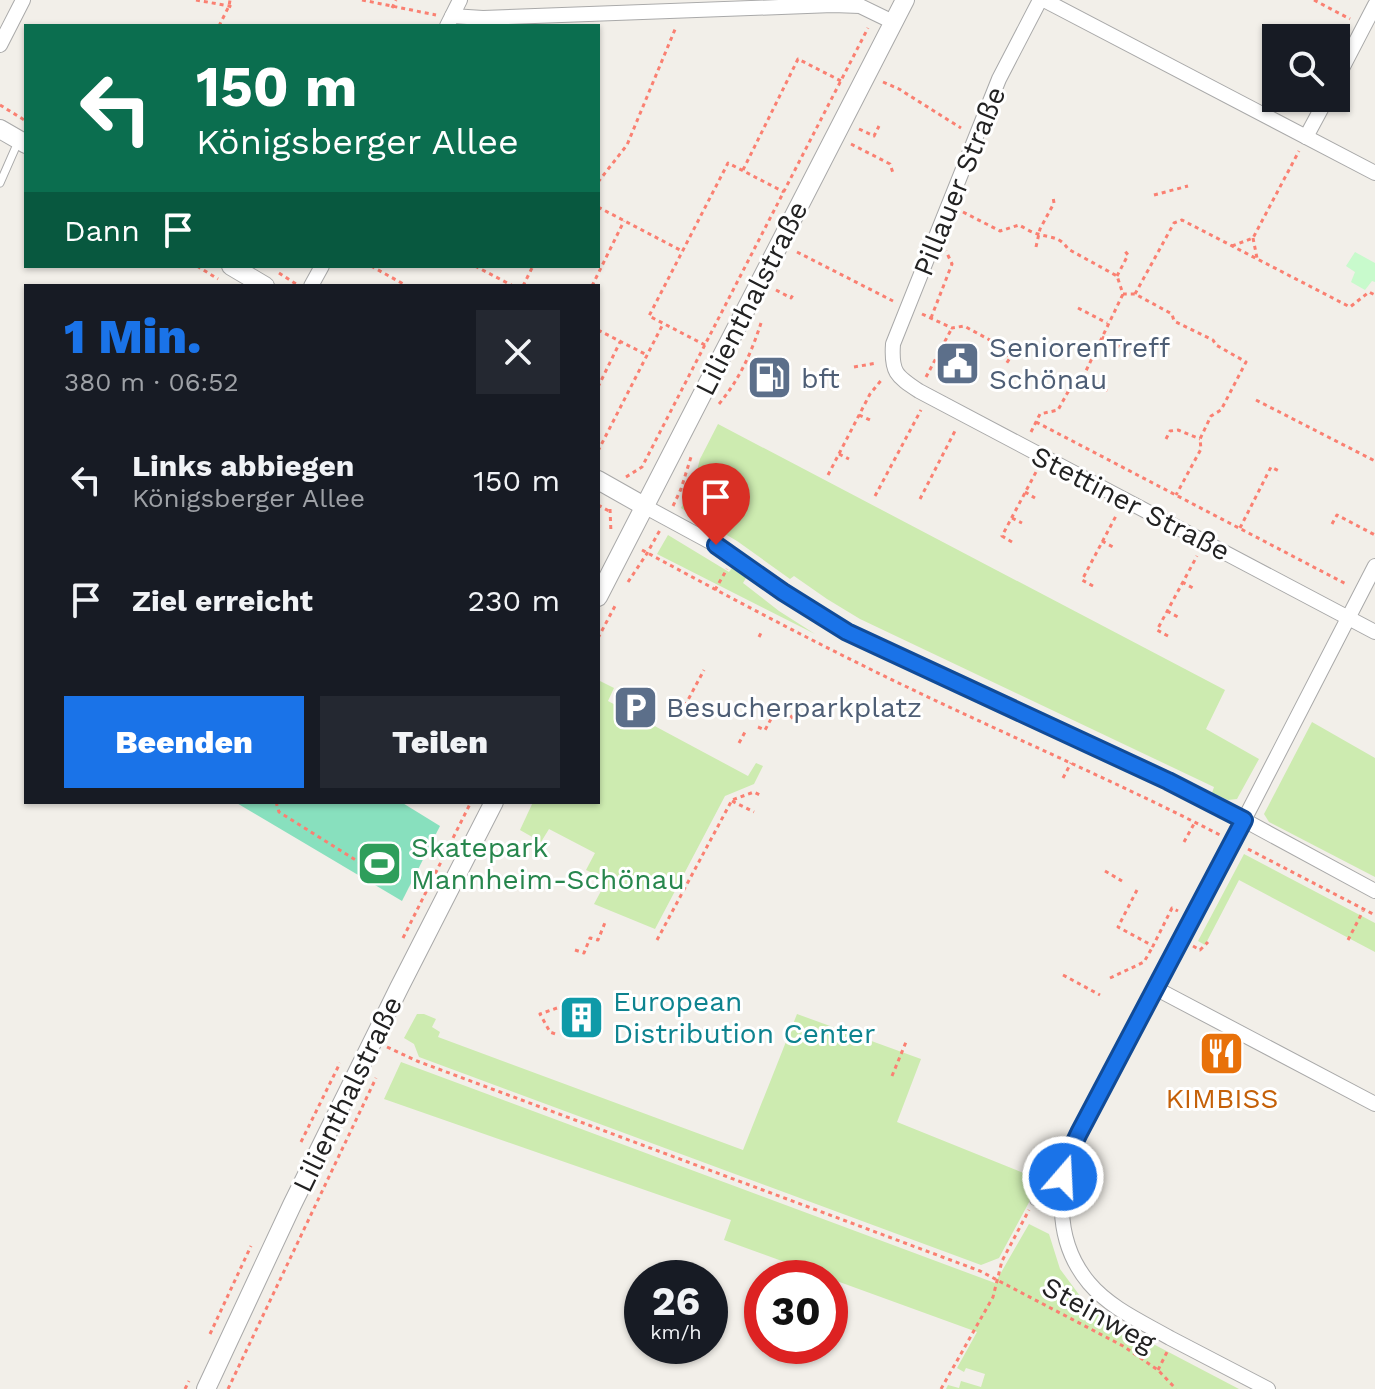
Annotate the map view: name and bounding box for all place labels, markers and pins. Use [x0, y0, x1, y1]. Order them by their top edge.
place label: SeniorenTreff Schönau [989, 331, 1170, 396]
public building icon: SeniorenTreff Schönau [934, 339, 982, 387]
fuel station icon: bft [746, 354, 794, 402]
place label: bft [801, 362, 840, 395]
pin [682, 463, 750, 545]
parking icon: Besucherparkplatz [611, 683, 659, 731]
place label: Besucherparkplatz [666, 691, 922, 724]
place label: Skatepark Mannheim-Schönau [411, 831, 685, 896]
sports icon: Skatepark Mannheim-Schönau [356, 839, 404, 887]
place label: European Distribution Center [613, 985, 875, 1050]
building icon: European Distribution Center [558, 993, 606, 1041]
restaurant icon: KIMBISS [1198, 1030, 1246, 1078]
place label: KIMBISS [1165, 1082, 1279, 1115]

